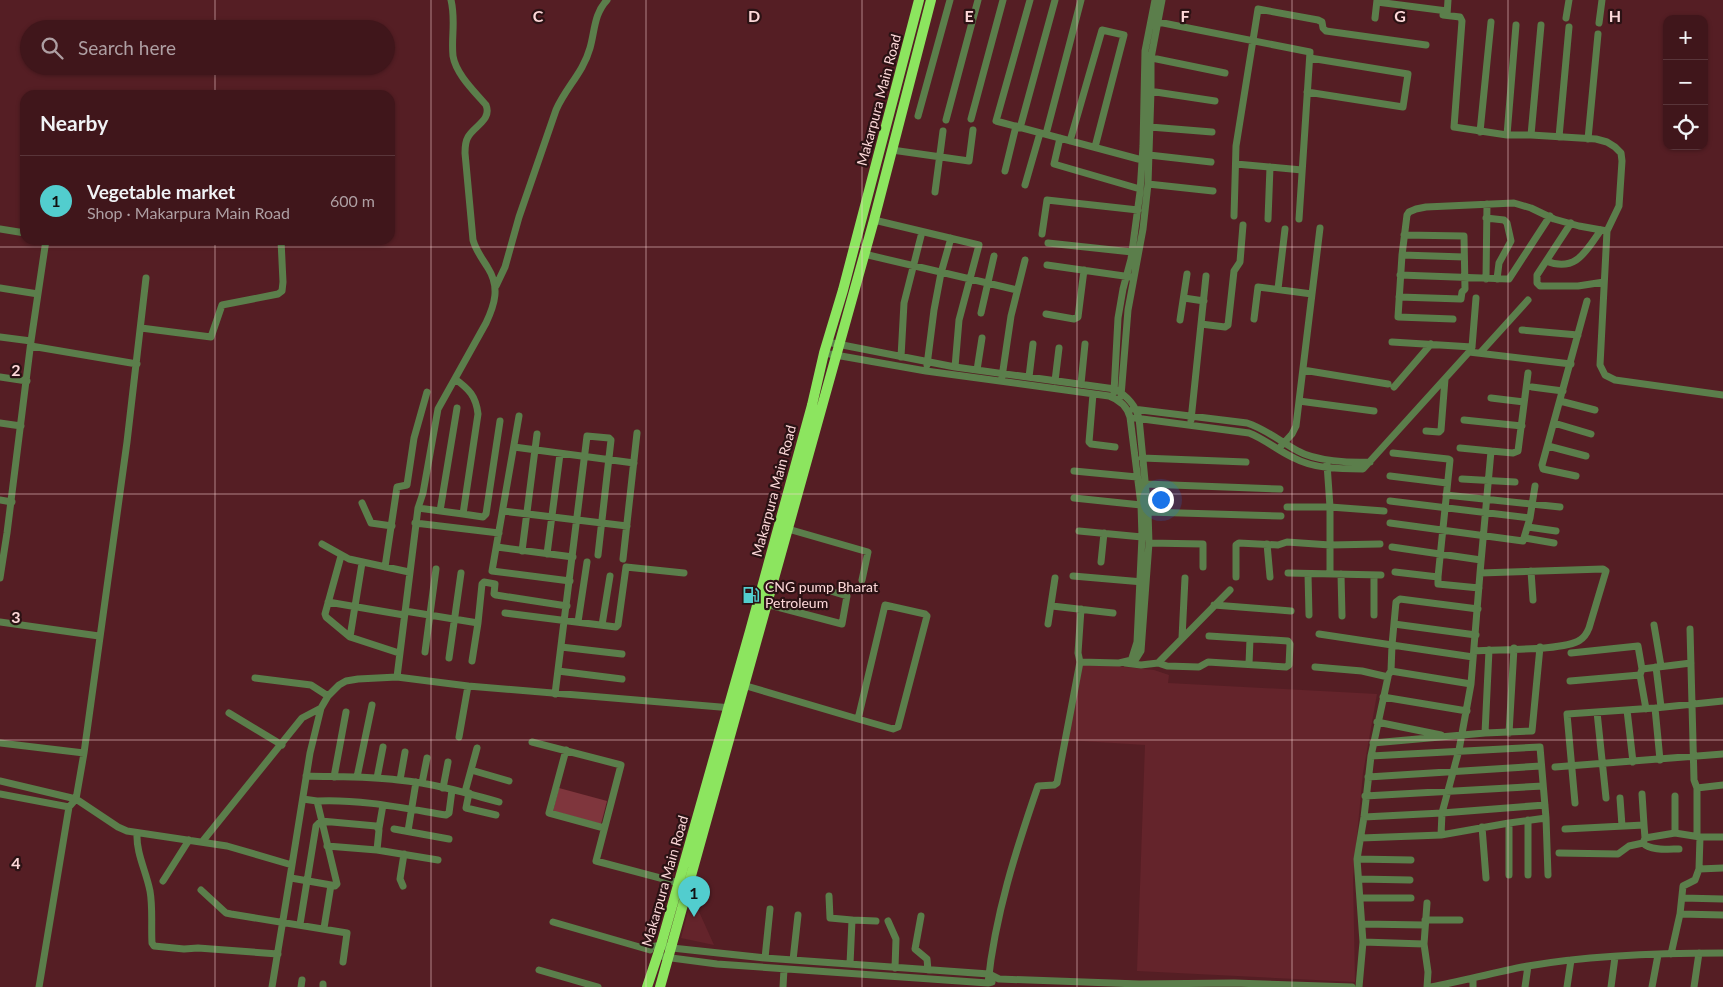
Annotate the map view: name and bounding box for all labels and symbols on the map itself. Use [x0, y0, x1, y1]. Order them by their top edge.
text: C [533, 6, 544, 25]
text: D [748, 6, 760, 25]
text: E [964, 6, 974, 25]
text: F [1180, 6, 1190, 25]
text: G [1394, 6, 1406, 25]
text: H [1609, 6, 1621, 25]
street label: Makarpura Main Road [853, 32, 904, 168]
text: 2 [11, 360, 21, 379]
street label: Makarpura Main Road [748, 423, 799, 559]
your location [1148, 487, 1174, 513]
place label: CNG pump Bharat Petroleum [765, 578, 878, 611]
fuel station icon: CNG pump Bharat Petroleum [741, 585, 761, 605]
text: 3 [11, 607, 21, 626]
street label: Makarpura Main Road [638, 813, 691, 948]
text: 4 [11, 853, 21, 872]
pin: 1 [678, 876, 710, 917]

